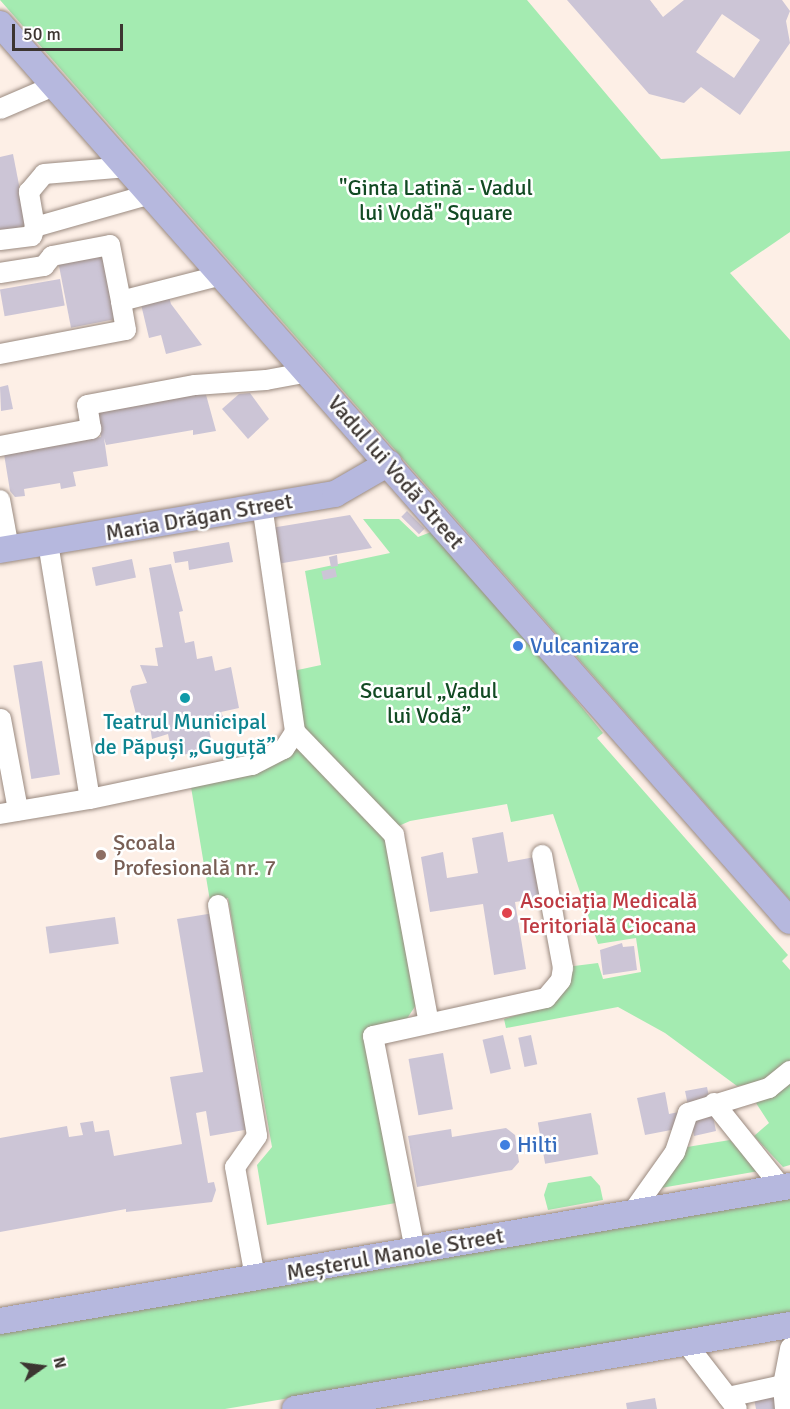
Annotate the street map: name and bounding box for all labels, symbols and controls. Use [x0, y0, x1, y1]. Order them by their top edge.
scale bar [15, 12, 126, 50]
text: 50 m [23, 23, 61, 45]
park label: "Ginta Latină - Vadul lui Vodă" Square [339, 174, 533, 226]
street label: Vadul lui Vodă Street [322, 390, 470, 554]
street label: Maria Drăgan Street [103, 488, 295, 546]
place label: Vulcanizare [530, 633, 639, 659]
marker: Vulcanizare [511, 639, 525, 653]
park label: Scuarul „Vadul lui Vodă” [360, 677, 498, 728]
marker: Teatrul Municipal de Păpuși „Guguță” [178, 691, 192, 705]
place label: Teatrul Municipal de Păpuși „Guguță” [94, 708, 276, 760]
place label: Școala Profesională nr. 7 [113, 829, 276, 880]
marker: Școala Profesională nr. 7 [94, 848, 108, 862]
place label: Asociația Medicală Teritorială Ciocana [520, 887, 697, 938]
marker: Asociația Medicală Teritorială Ciocana [498, 904, 516, 922]
place label: Hilti [517, 1132, 558, 1158]
marker: Hilti [498, 1138, 512, 1152]
street label: Meșterul Manole Street [284, 1222, 506, 1286]
north arrow [12, 1337, 72, 1397]
text: N [48, 1355, 71, 1370]

